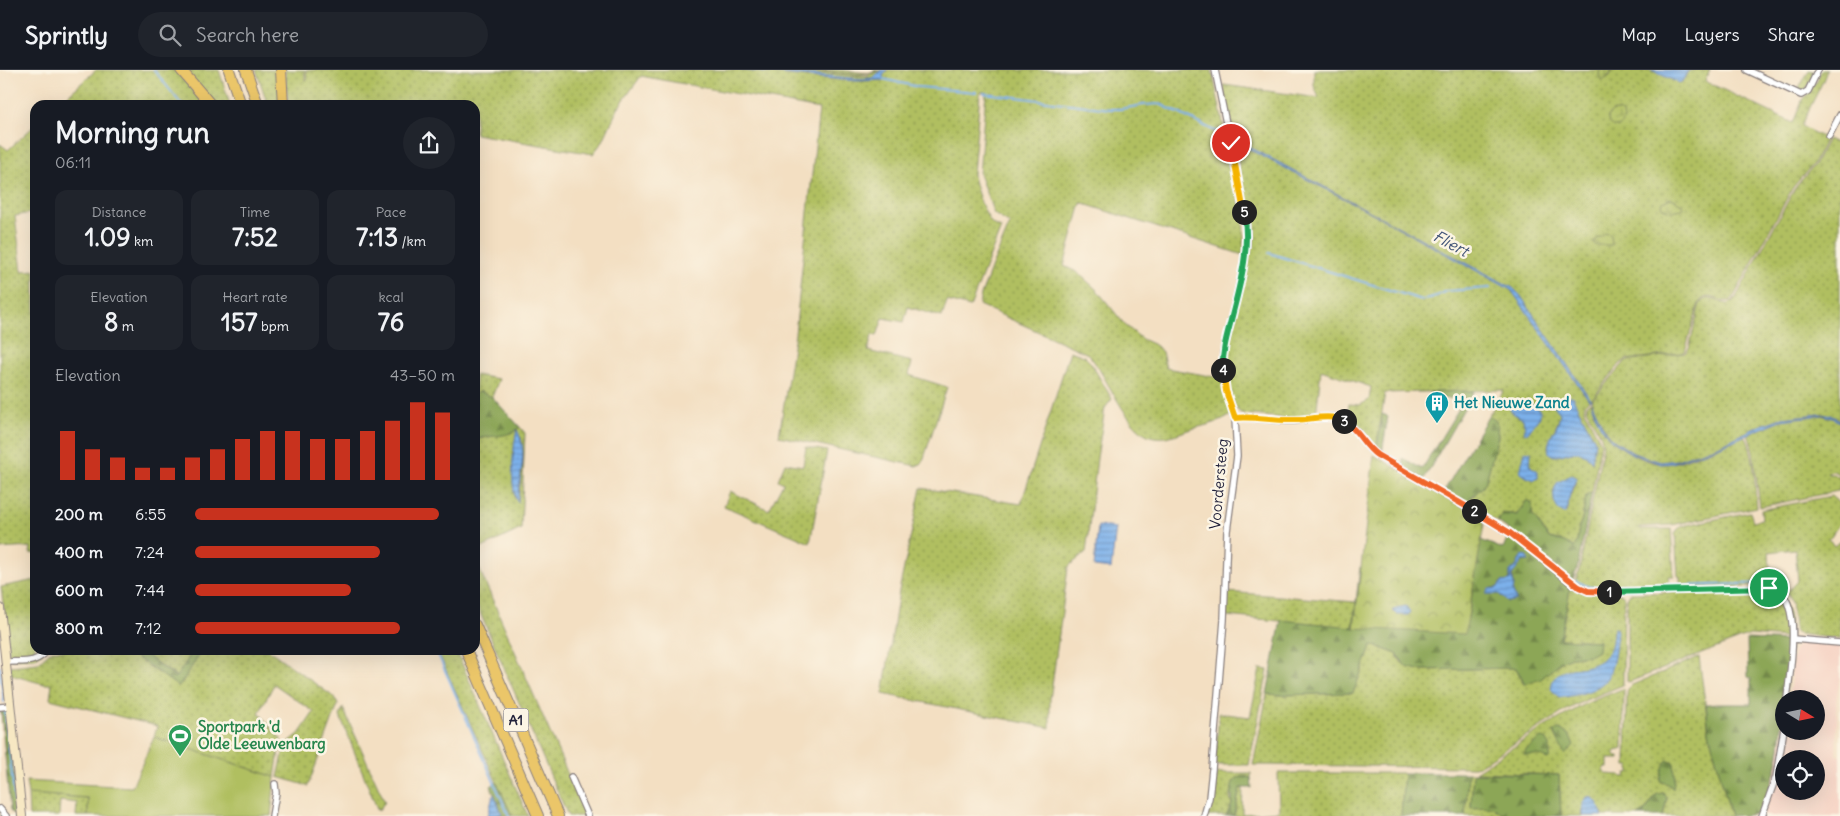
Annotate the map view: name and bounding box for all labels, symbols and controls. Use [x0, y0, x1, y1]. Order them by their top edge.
search box [138, 12, 488, 57]
text: Sprintly [25, 20, 108, 50]
icon: search [156, 21, 184, 49]
text: Search here [196, 23, 299, 47]
text: Map [1621, 23, 1656, 46]
text: Layers [1684, 23, 1740, 46]
text: Share [1768, 23, 1815, 46]
text: Morning run [55, 115, 210, 151]
button: share [403, 117, 455, 169]
pin [1210, 122, 1252, 164]
icon: check [1217, 129, 1245, 157]
text: 06:11 [55, 152, 91, 172]
pin: 5 [1232, 200, 1256, 224]
text: Distance [92, 203, 146, 221]
text: Time [240, 203, 270, 221]
text: Pace [376, 203, 406, 221]
text: 5 [1240, 203, 1249, 221]
text: 1.09 [85, 221, 131, 253]
text: 7:52 [232, 221, 278, 253]
text: 7:13 [356, 221, 398, 253]
water label: Fliert [1430, 226, 1474, 262]
text: km [131, 232, 153, 250]
text: /km [398, 232, 426, 250]
text: Elevation [90, 288, 148, 306]
text: Heart rate [223, 288, 287, 306]
text: kcal [378, 288, 404, 306]
text: 8 [104, 306, 118, 338]
text: 157 [221, 306, 258, 338]
text: 76 [378, 306, 404, 338]
text: m [118, 317, 134, 335]
text: bpm [258, 317, 289, 335]
pin: 4 [1210, 358, 1236, 382]
text: 4 [1219, 361, 1228, 379]
text: Elevation [55, 365, 121, 385]
text: 43–50 m [390, 365, 455, 385]
building icon: Het Nieuwe Zand [1424, 390, 1450, 424]
place label: Het Nieuwe Zand [1454, 393, 1570, 412]
pin: 3 [1332, 408, 1356, 434]
text: 3 [1341, 412, 1348, 430]
street label: Voordersteeg [1205, 438, 1232, 530]
pin: 2 [1462, 498, 1486, 524]
text: 2 [1471, 502, 1478, 520]
text: 200 m [55, 504, 103, 524]
text: 6:55 [135, 504, 166, 524]
text: 400 m [55, 542, 103, 562]
text: 7:24 [135, 542, 164, 562]
pin [1748, 567, 1790, 609]
icon: arrive [1755, 574, 1783, 602]
text: 600 m [55, 580, 103, 600]
text: 7:44 [135, 580, 165, 600]
pin: 1 [1596, 580, 1622, 604]
text: 1 [1607, 583, 1612, 601]
text: 800 m [55, 618, 103, 638]
text: 7:12 [135, 618, 162, 638]
north arrow [1775, 690, 1825, 740]
map controls [1775, 690, 1825, 800]
road number: A1 [504, 708, 528, 732]
place label: Sportpark 'd Olde Leeuwenbarg [198, 717, 326, 754]
sports icon: Sportpark 'd Olde Leeuwenbarg [167, 723, 193, 757]
button: locate [1775, 750, 1825, 800]

